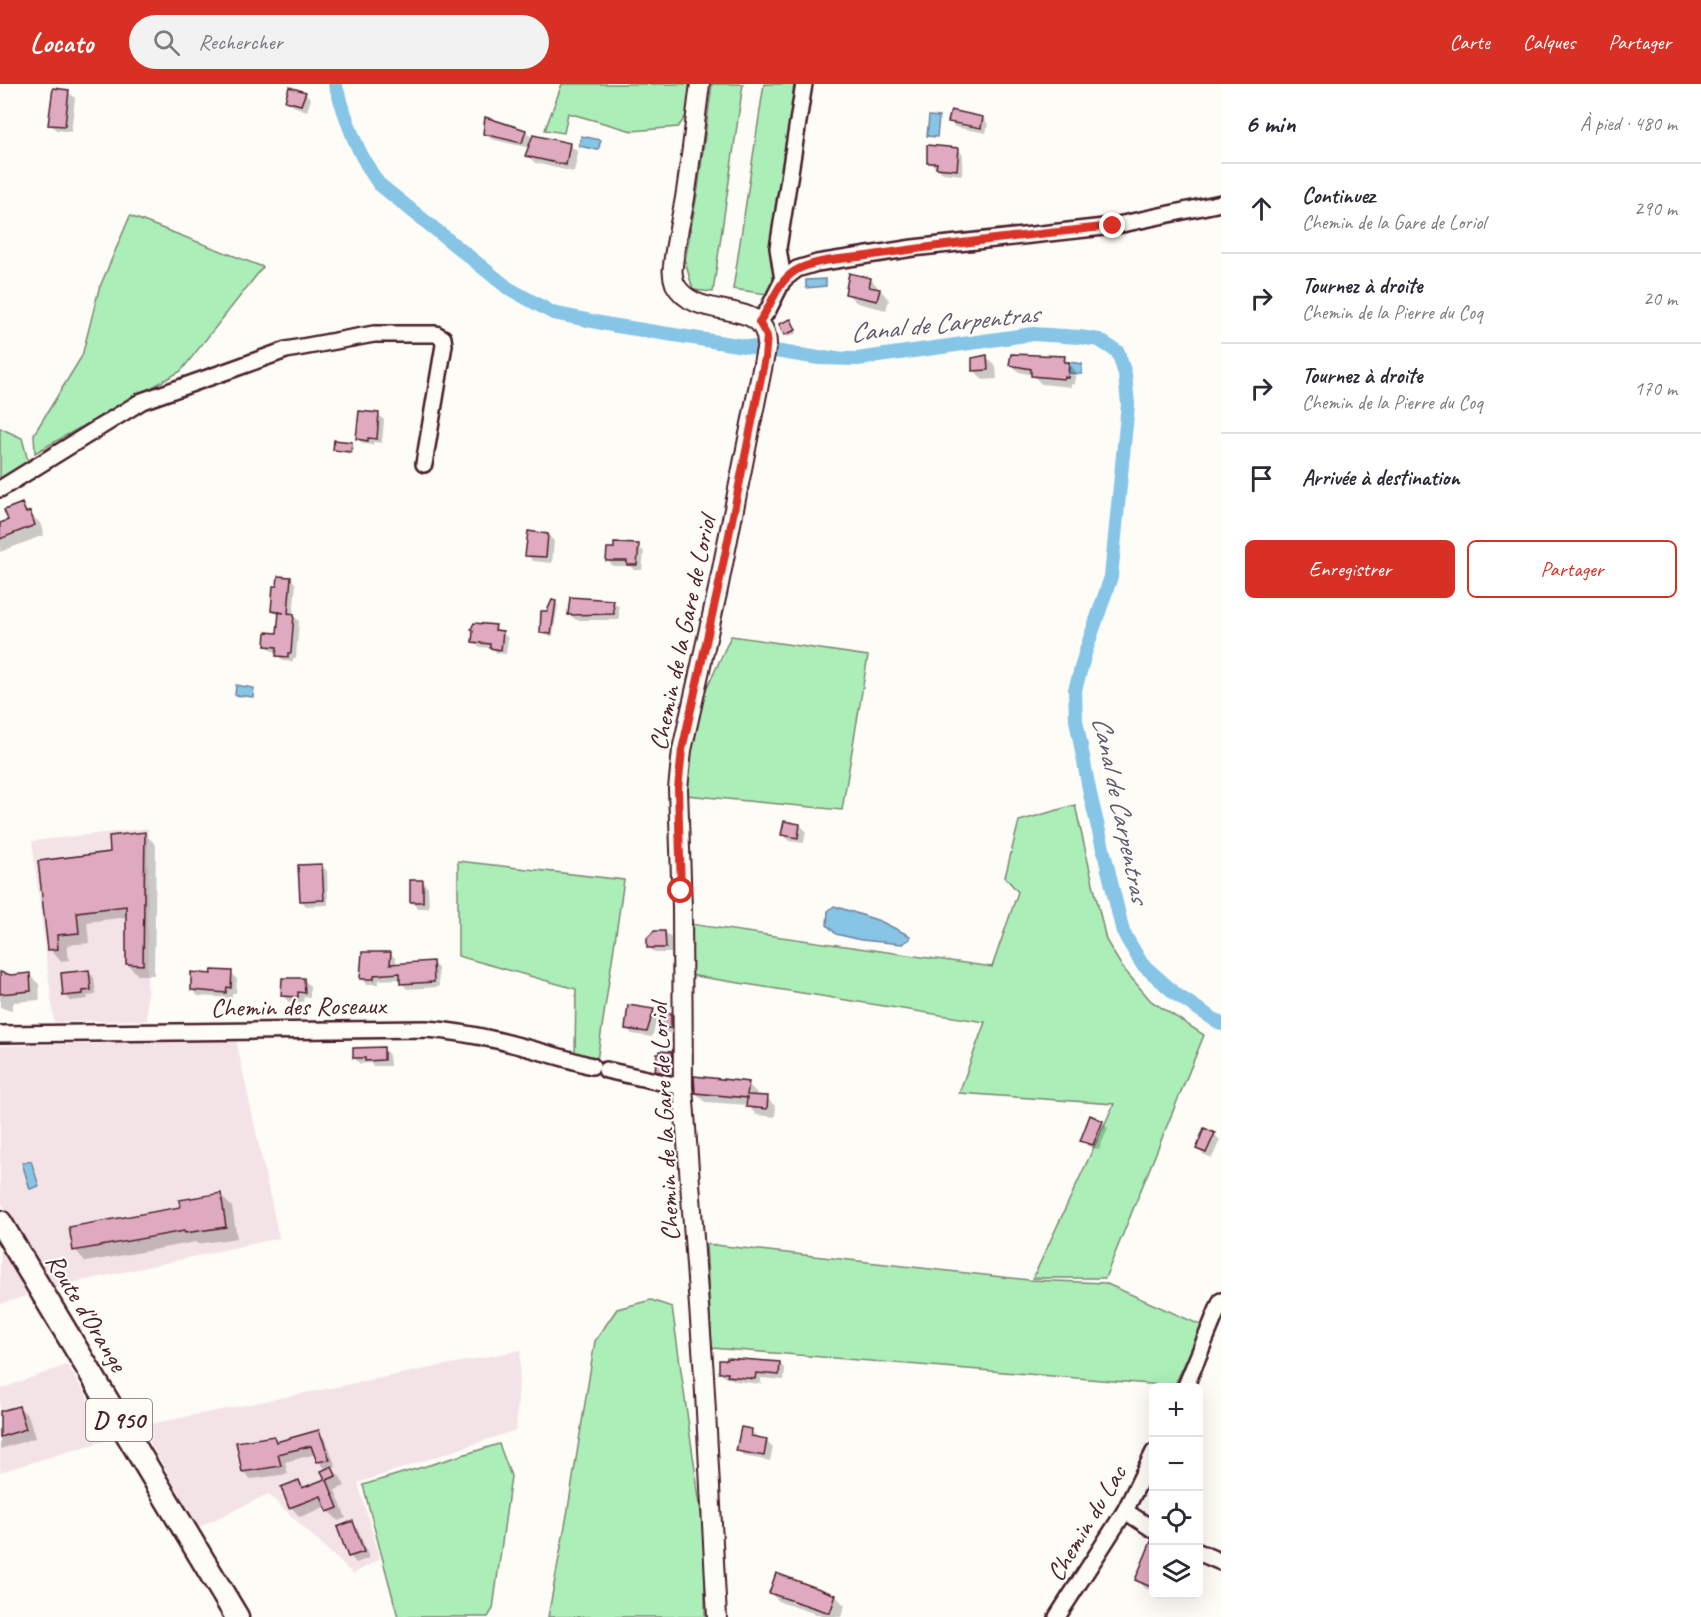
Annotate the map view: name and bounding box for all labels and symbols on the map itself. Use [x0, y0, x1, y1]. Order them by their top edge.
route end [1099, 212, 1125, 238]
water label: Canal de Carpentras [848, 296, 1044, 350]
street label: Chemin de la Gare de Loriol [642, 508, 724, 753]
water label: Canal de Carpentras [1085, 713, 1158, 910]
route start [667, 877, 693, 903]
street label: Chemin des Roseaux [210, 988, 388, 1025]
street label: Chemin de la Gare de Loriol [642, 997, 687, 1242]
street label: Route d'Orange [38, 1247, 135, 1379]
road number: D 950 [86, 1399, 152, 1441]
street label: Chemin du Lac [1039, 1459, 1134, 1587]

